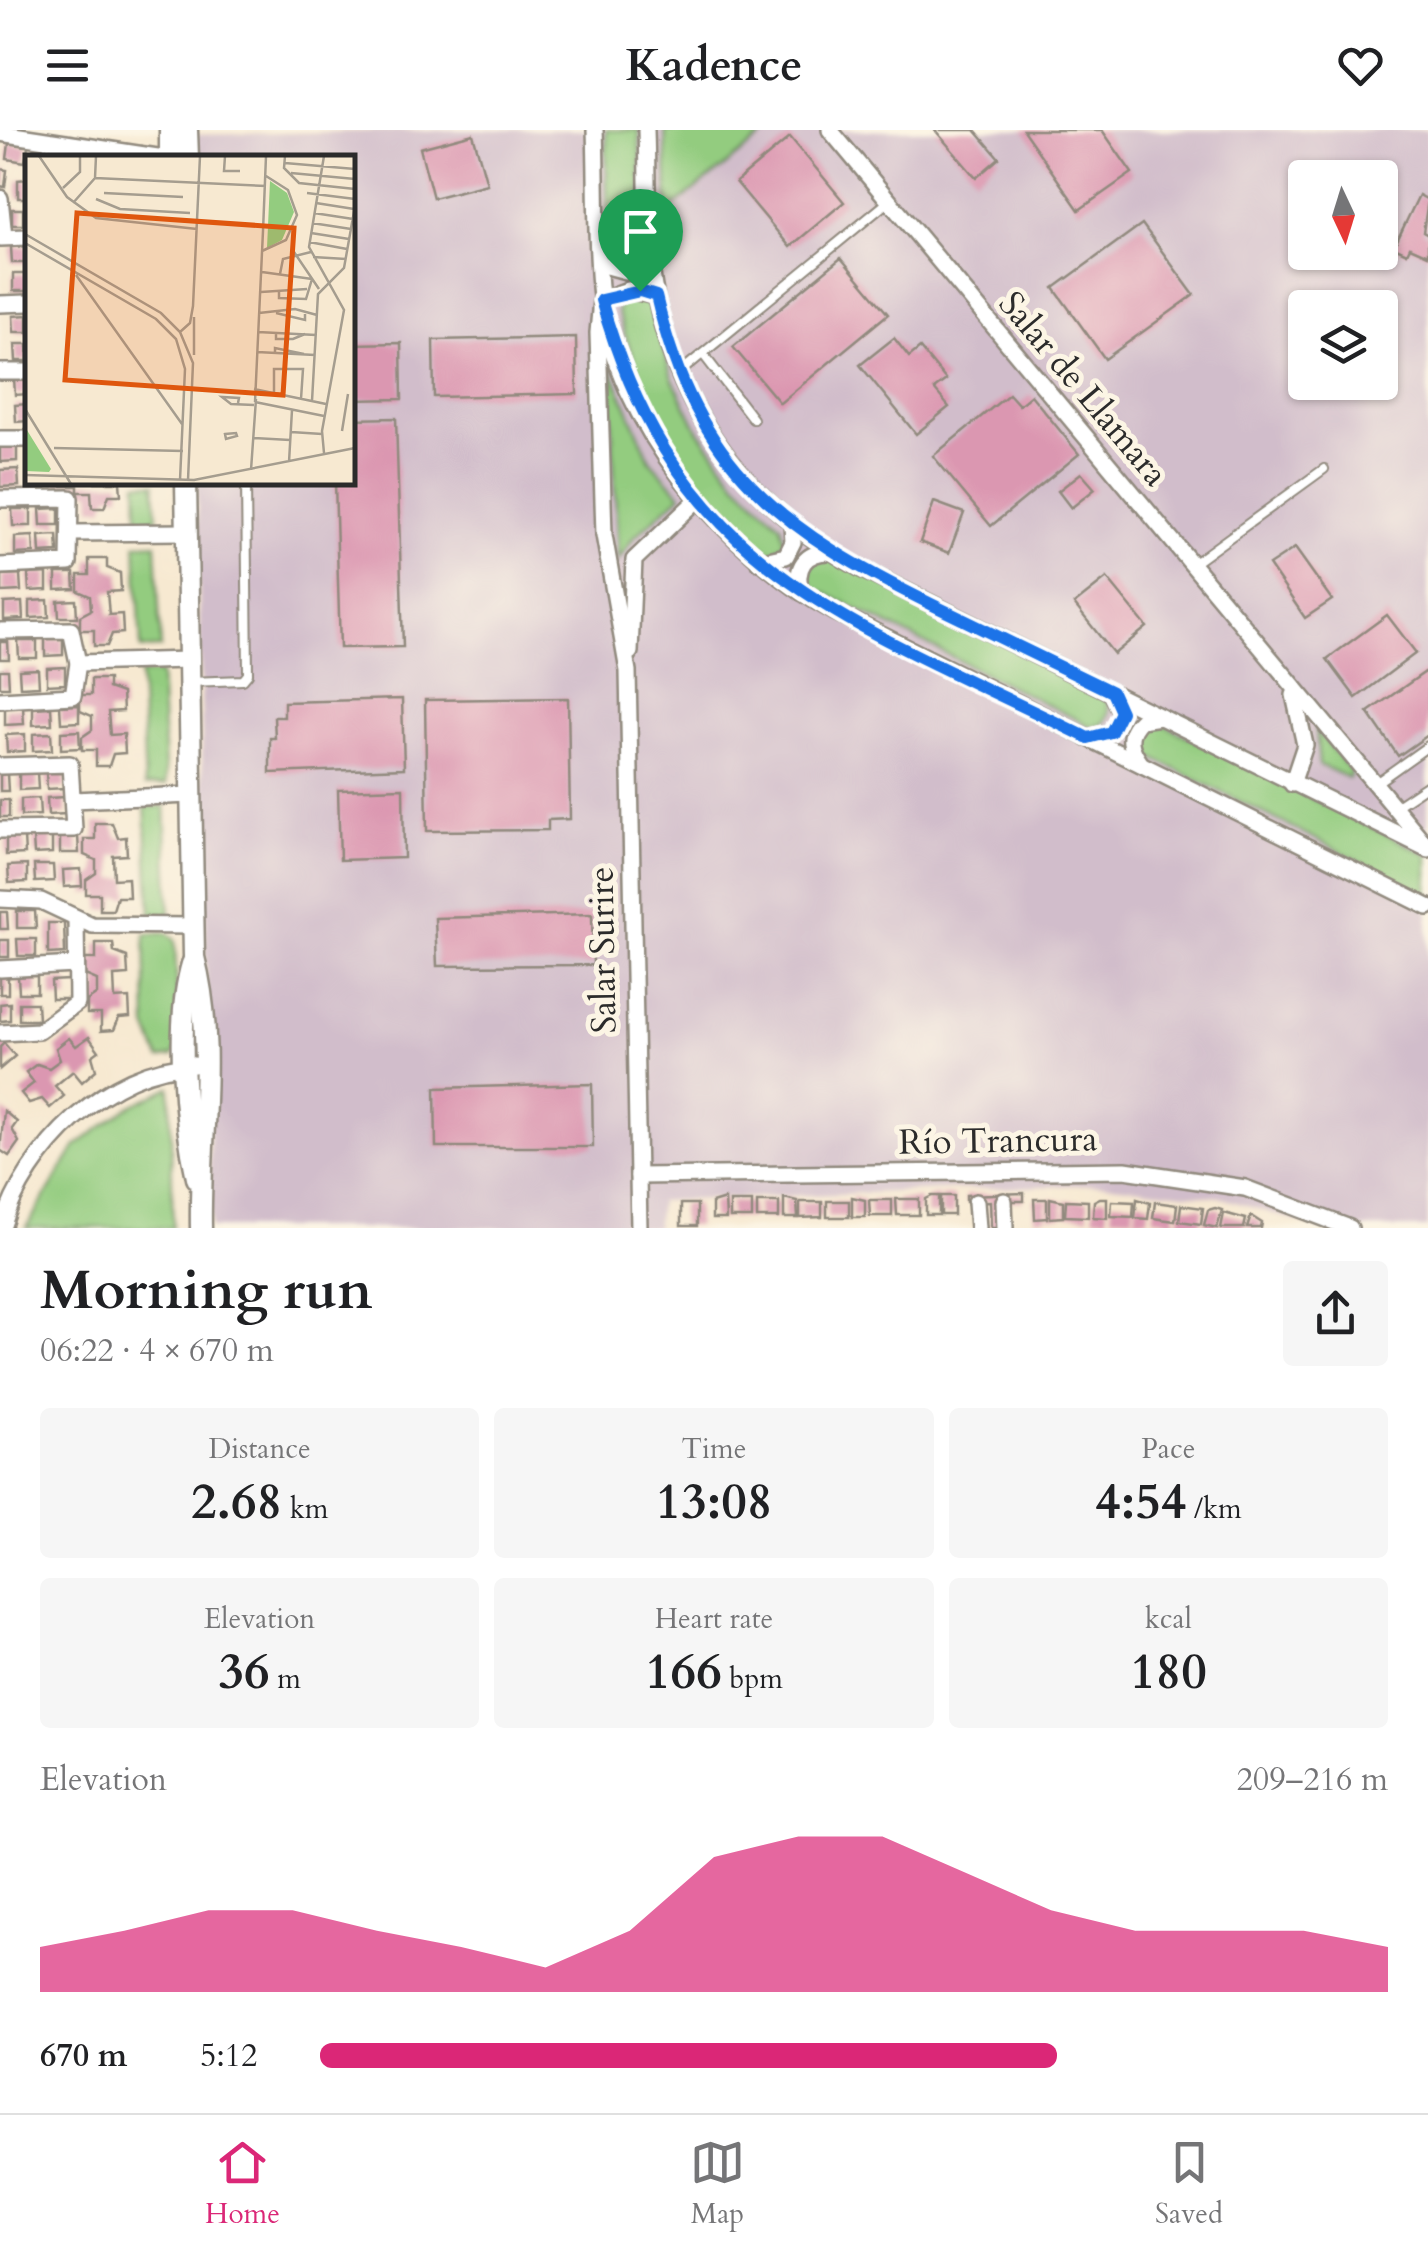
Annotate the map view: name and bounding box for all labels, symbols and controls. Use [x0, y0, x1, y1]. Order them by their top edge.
text: Kadence [625, 35, 803, 96]
icon: menu [40, 38, 95, 93]
icon: heart [1333, 38, 1388, 93]
inset map [25, 155, 355, 485]
north arrow [1288, 160, 1398, 270]
map controls [1288, 160, 1398, 400]
pin [598, 189, 683, 292]
icon: arrive [613, 204, 668, 259]
street label: Salar de Llamara [987, 281, 1179, 497]
button: layers [1288, 290, 1398, 400]
street label: Salar Surire [578, 866, 628, 1034]
street label: Río Trancura [898, 1115, 1098, 1167]
text: Morning run [40, 1254, 373, 1328]
button: share [1283, 1261, 1388, 1366]
text: 06:22 · 4 × 670 m [40, 1329, 274, 1373]
text: Distance [208, 1430, 311, 1468]
text: Time [682, 1430, 746, 1468]
text: Pace [1141, 1430, 1195, 1468]
text: 2.68 [191, 1468, 282, 1536]
text: 13:08 [656, 1468, 772, 1536]
text: 4:54 [1095, 1468, 1186, 1536]
text: km [282, 1490, 328, 1528]
text: /km [1186, 1490, 1242, 1528]
text: Elevation [204, 1600, 315, 1638]
text: Heart rate [655, 1600, 773, 1638]
text: kcal [1145, 1600, 1192, 1638]
text: 36 [218, 1638, 270, 1706]
text: 166 [645, 1638, 722, 1706]
text: 180 [1130, 1638, 1207, 1706]
text: m [270, 1660, 301, 1698]
text: bpm [722, 1660, 783, 1698]
text: Elevation [40, 1758, 167, 1802]
text: 209–216 m [1236, 1758, 1388, 1802]
text: 670 m [40, 2034, 127, 2078]
text: 5:12 [200, 2034, 257, 2078]
tab: Home [205, 2135, 280, 2233]
tab: Map [690, 2135, 745, 2233]
tab: Saved [1155, 2135, 1223, 2233]

